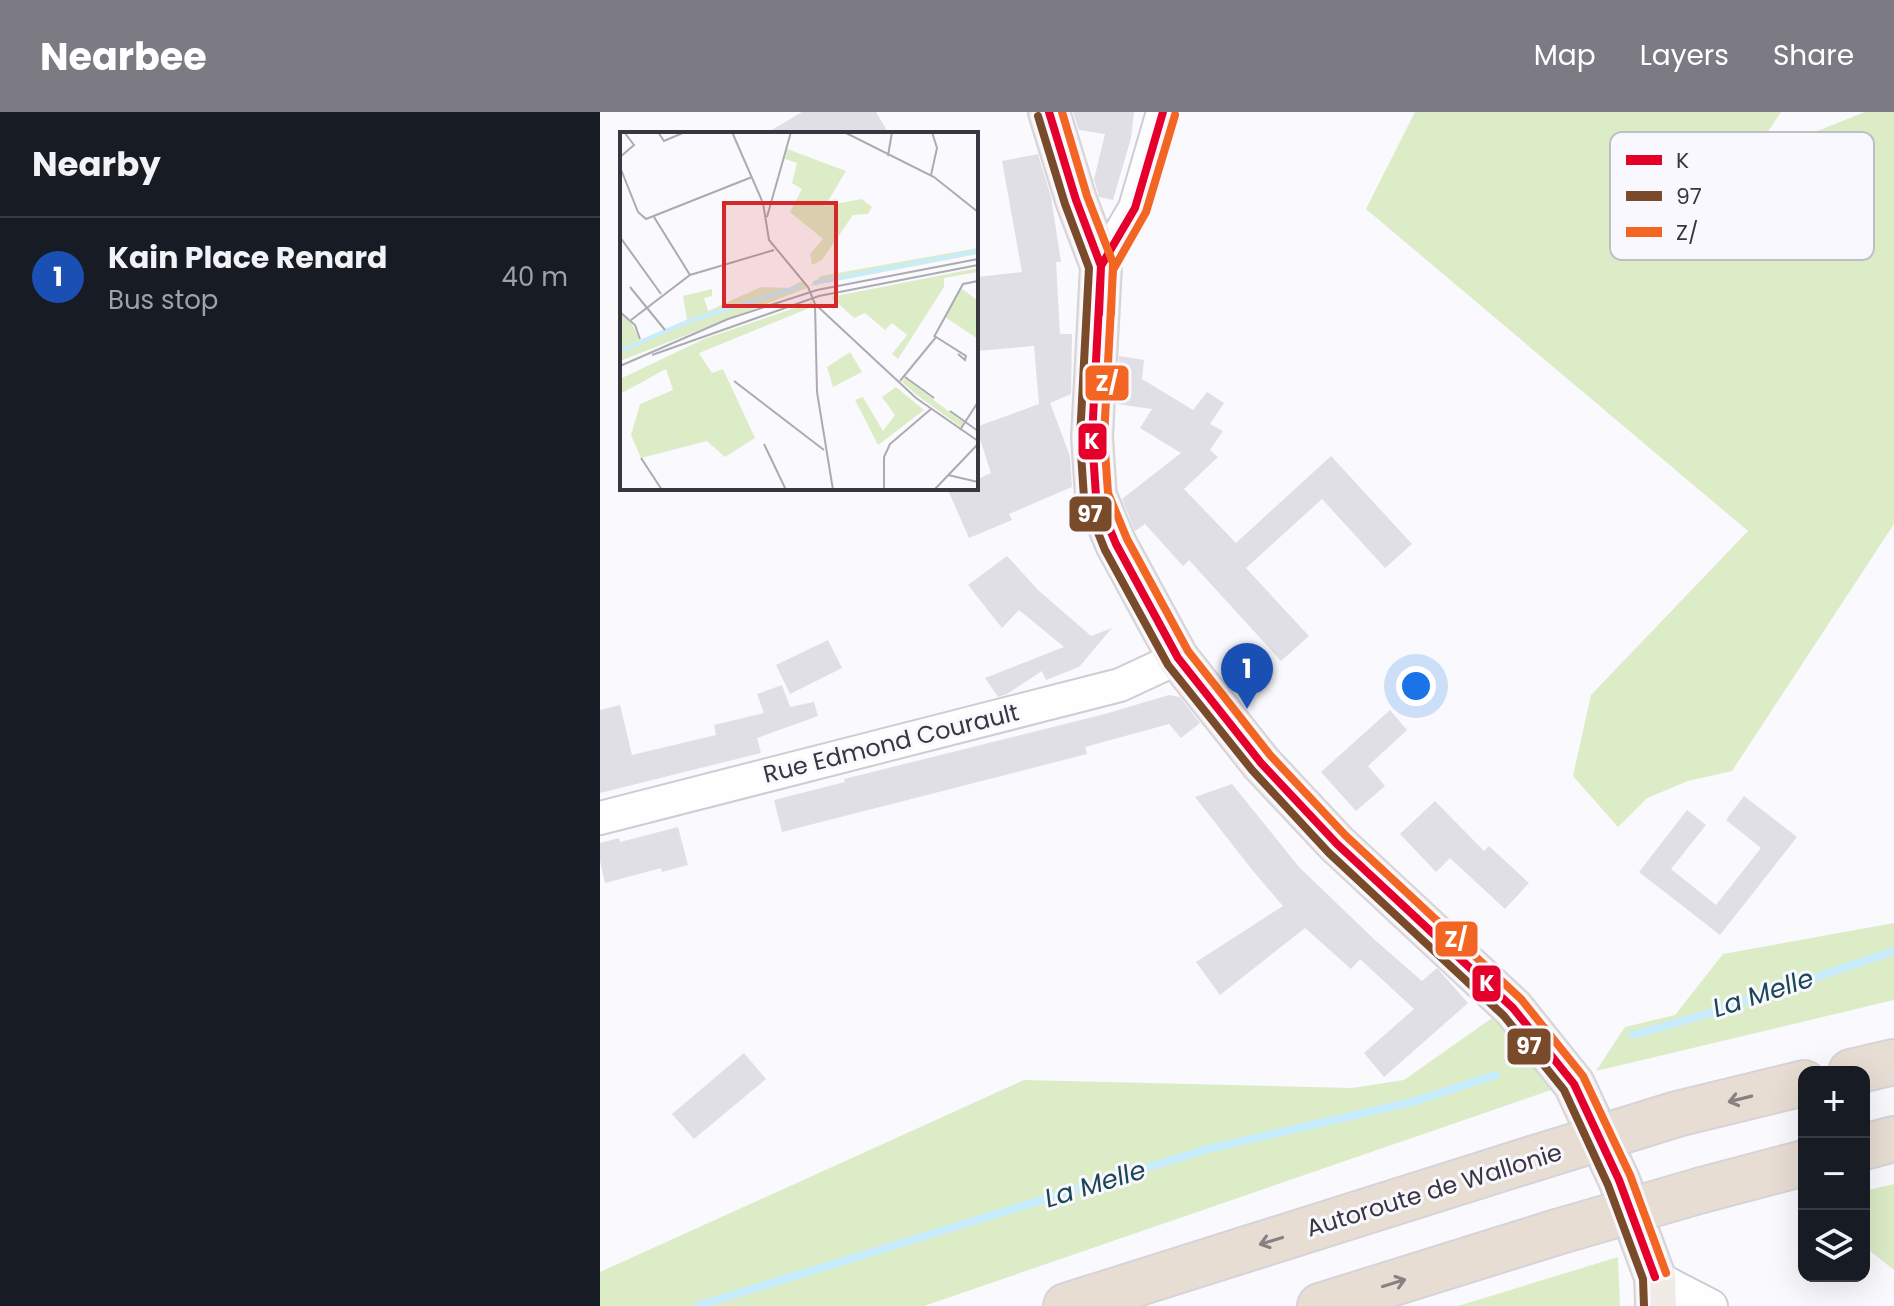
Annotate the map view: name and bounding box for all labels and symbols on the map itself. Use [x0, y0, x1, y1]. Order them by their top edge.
inset map [620, 132, 978, 490]
legend [1610, 132, 1874, 260]
text: K [1676, 145, 1689, 176]
text: 97 [1676, 181, 1702, 212]
text: Z/ [1676, 217, 1698, 248]
line badge: Z/ [1084, 364, 1130, 402]
text: Z/ [1095, 368, 1119, 399]
line badge: K [1077, 422, 1108, 461]
text: K [1084, 426, 1100, 457]
line badge: 97 [1068, 495, 1113, 533]
text: 97 [1077, 499, 1103, 530]
pin: 1 [1221, 643, 1273, 709]
your location [1396, 666, 1436, 706]
street label: Rue Edmond Courault [760, 695, 1022, 791]
line badge: Z/ [1434, 920, 1479, 958]
text: Z/ [1444, 924, 1468, 955]
water label: La Melle [1708, 960, 1818, 1026]
line badge: K [1471, 964, 1502, 1003]
text: K [1479, 968, 1495, 999]
line badge: 97 [1506, 1027, 1552, 1066]
text: 97 [1516, 1031, 1542, 1062]
one-way arrow [1728, 1092, 1754, 1107]
street label: Autoroute de Wallonie [1302, 1135, 1566, 1245]
water label: La Melle [1040, 1152, 1150, 1216]
one-way arrow [1259, 1235, 1284, 1249]
one-way arrow [1381, 1275, 1406, 1289]

